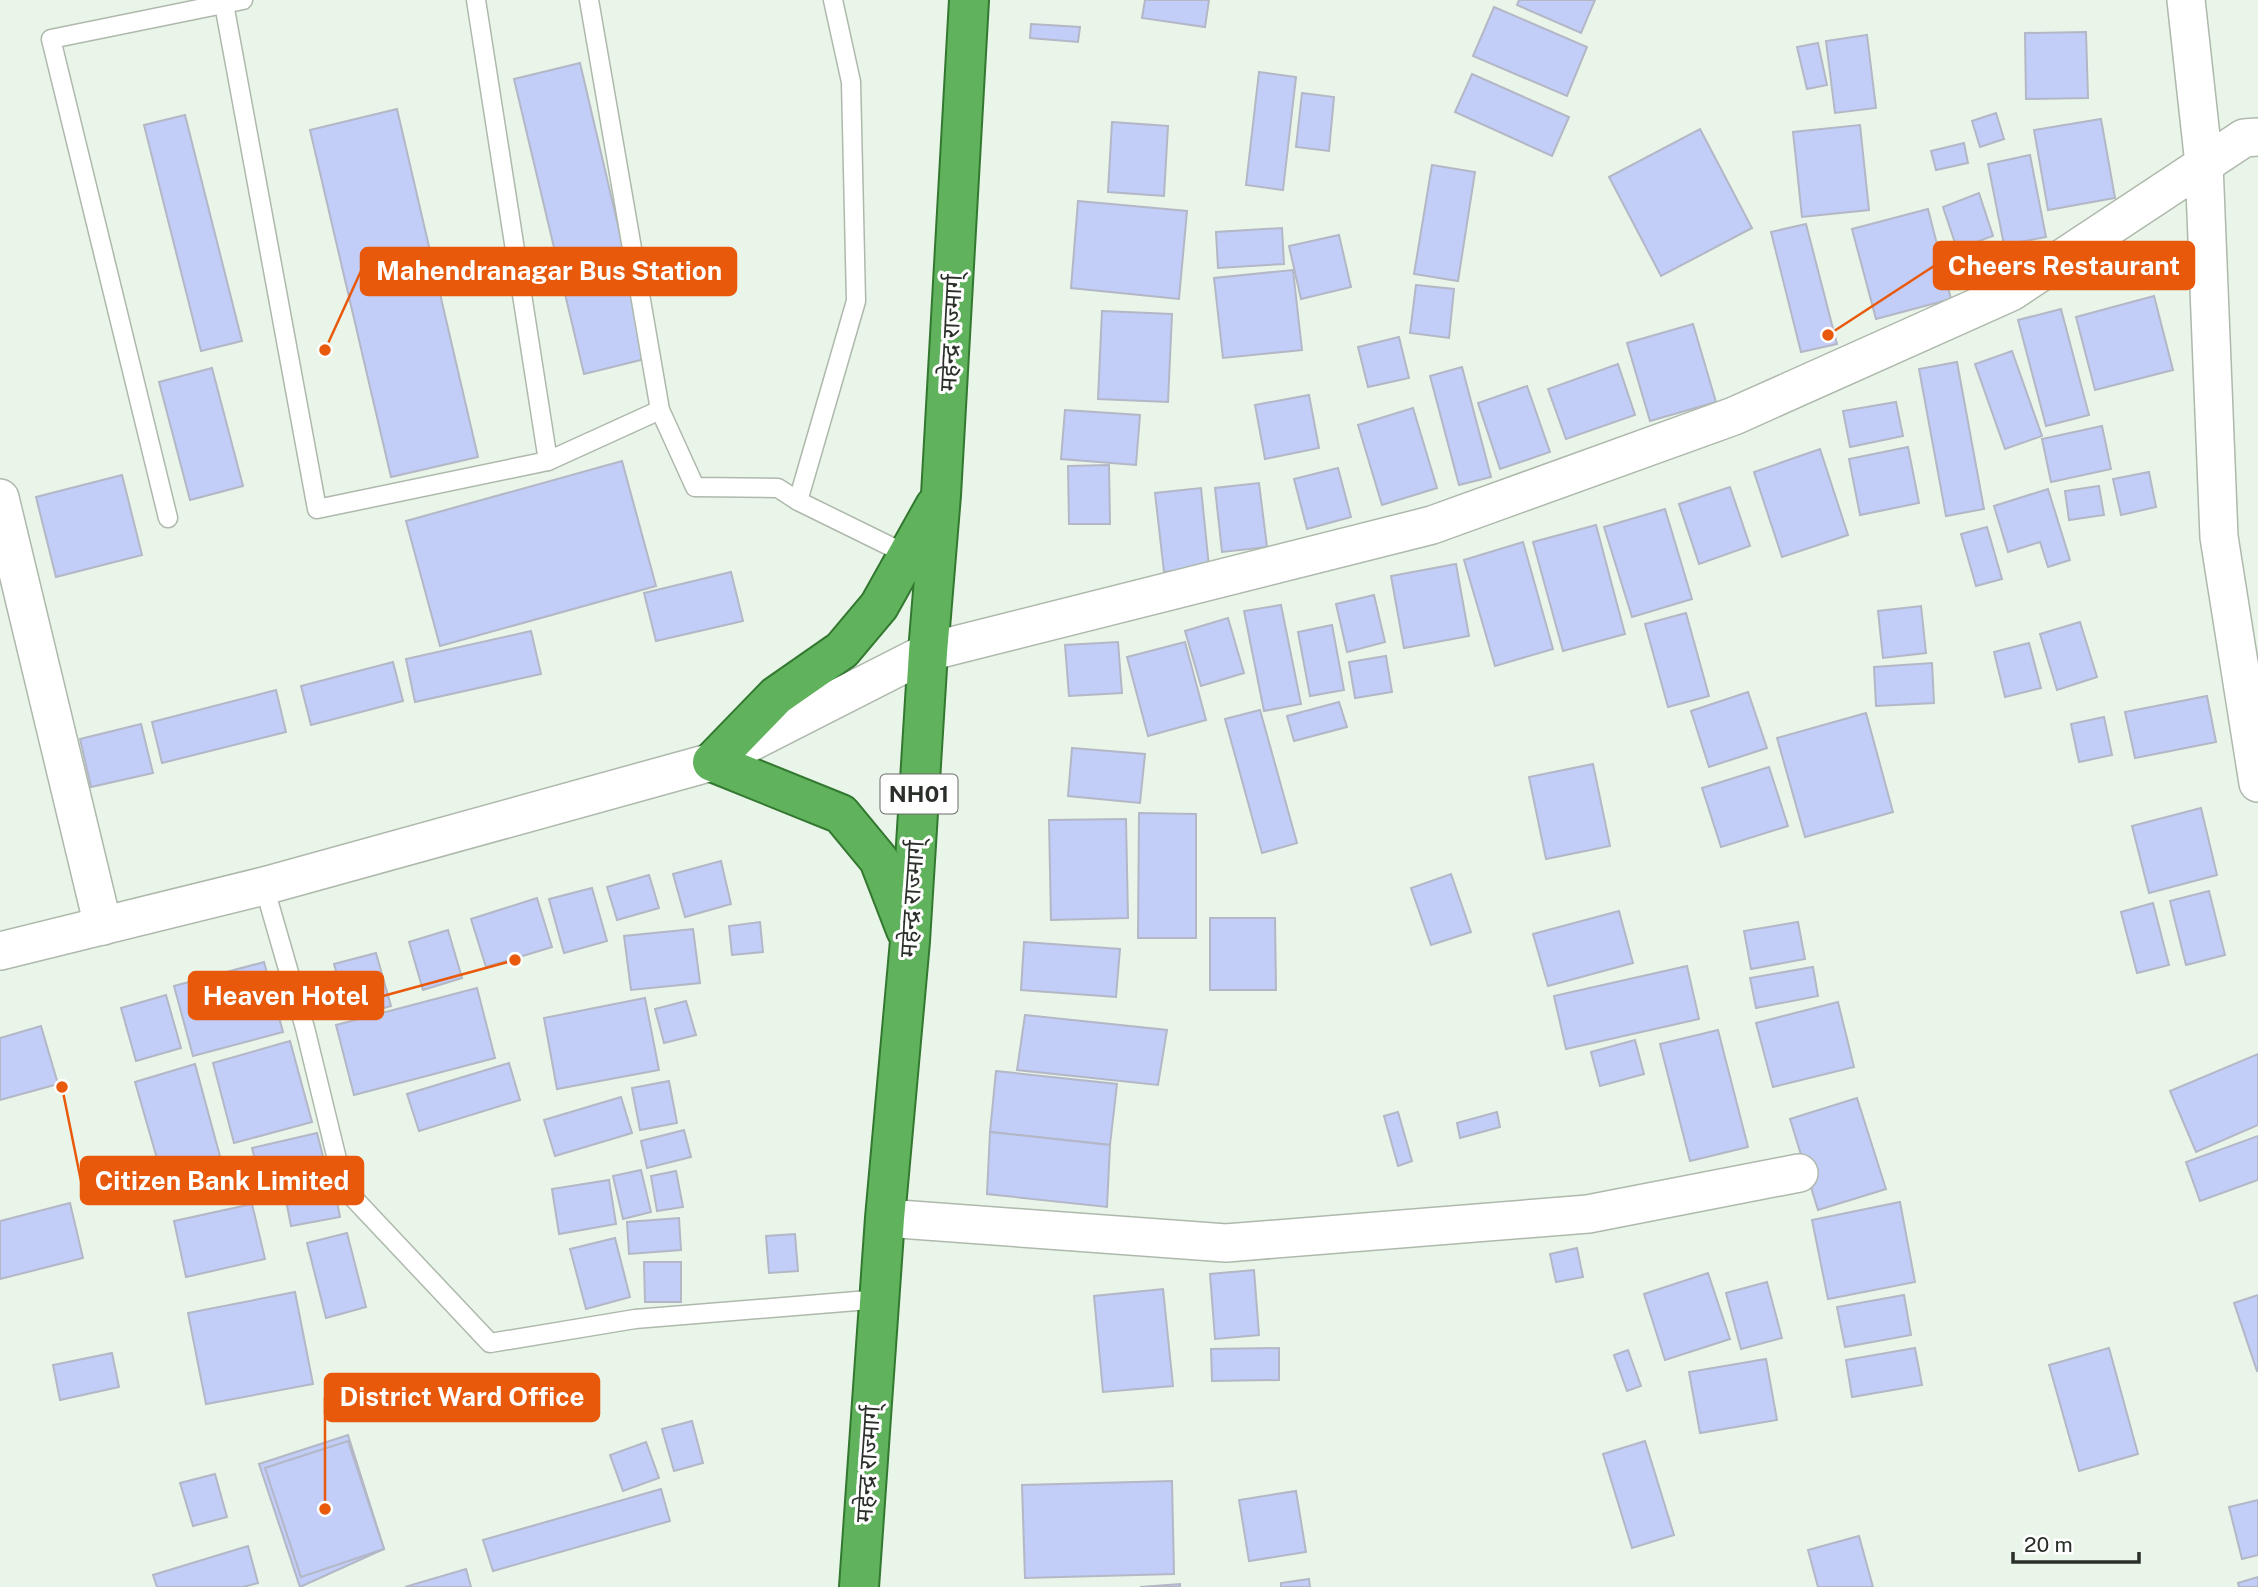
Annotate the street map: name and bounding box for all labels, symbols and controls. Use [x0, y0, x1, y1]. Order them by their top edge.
callout: Cheers Restaurant [1934, 242, 2194, 289]
callout: Mahendranagar Bus Station [361, 248, 736, 295]
text: Cheers Restaurant [1948, 250, 2180, 281]
text: Mahendranagar Bus Station [376, 255, 722, 286]
street label: महेन्द्र राज्मार्ग् [933, 270, 968, 392]
road number: NH01 [880, 774, 958, 814]
street label: महेन्द्र राज्मार्ग् [893, 836, 930, 958]
callout: Heaven Hotel [189, 972, 383, 1019]
text: Heaven Hotel [203, 980, 369, 1011]
callout: Citizen Bank Limited [81, 1157, 363, 1204]
text: Citizen Bank Limited [95, 1165, 349, 1196]
callout: District Ward Office [325, 1374, 599, 1421]
text: District Ward Office [340, 1381, 584, 1412]
street label: महेन्द्र राज्मार्ग् [849, 1401, 886, 1523]
scale bar [2013, 1520, 2139, 1564]
text: 20 m [2024, 1532, 2073, 1557]

